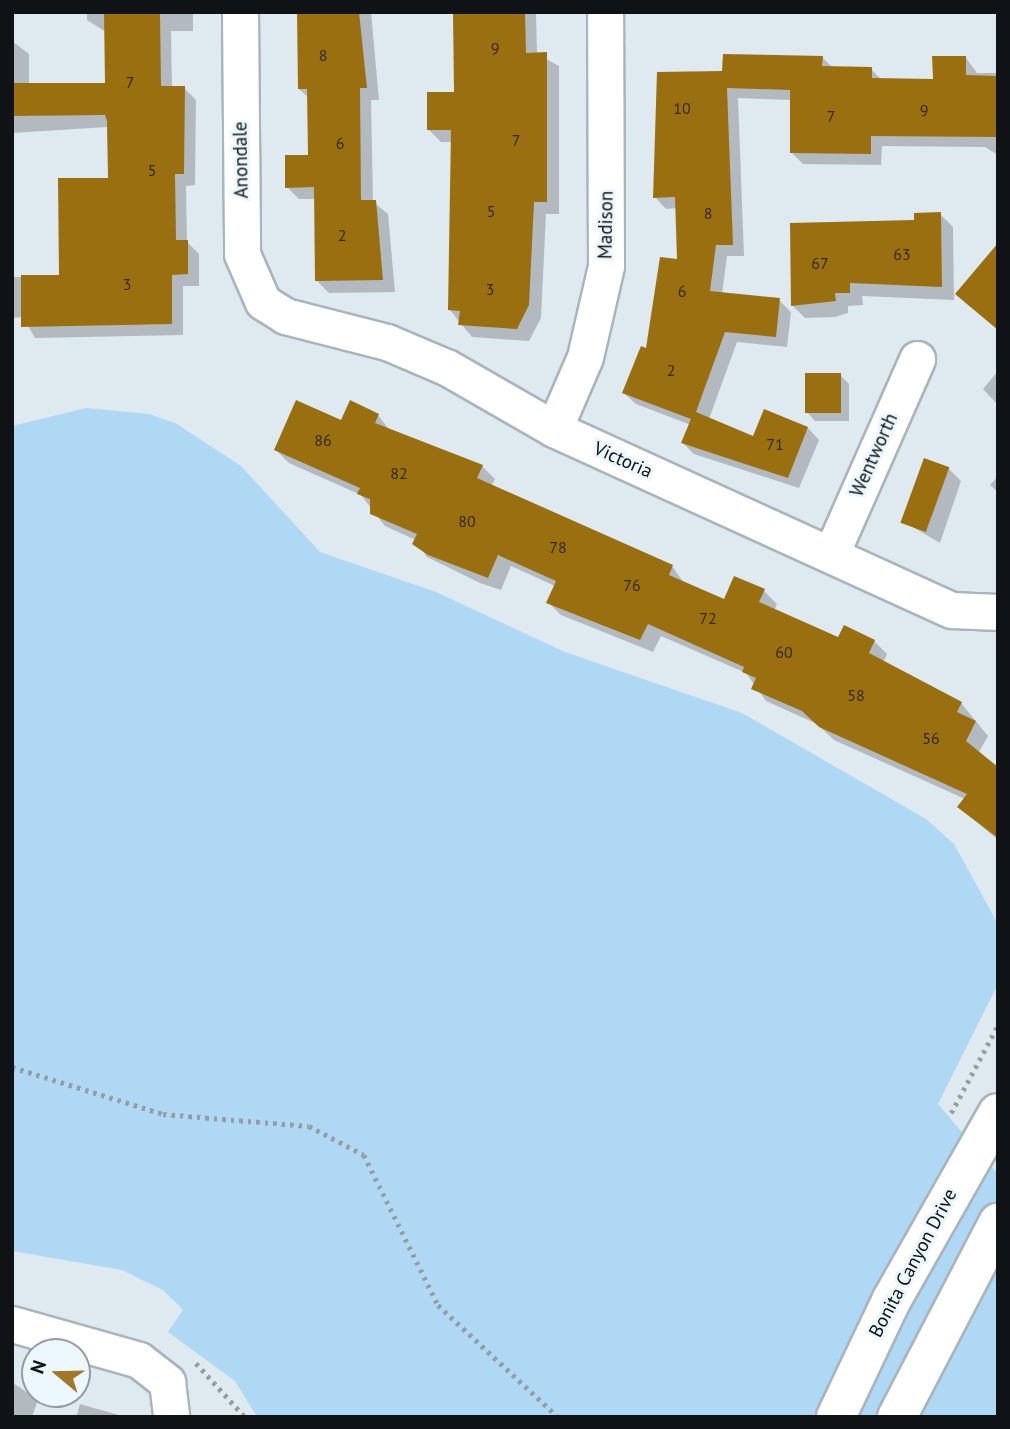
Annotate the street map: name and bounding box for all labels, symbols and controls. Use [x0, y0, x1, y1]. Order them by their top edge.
house number: 9 [491, 38, 499, 58]
house number: 8 [319, 45, 327, 65]
house number: 7 [126, 72, 134, 92]
house number: 10 [673, 98, 691, 118]
house number: 9 [920, 100, 928, 120]
house number: 7 [827, 106, 835, 126]
street label: Anondale [229, 121, 253, 199]
house number: 7 [512, 130, 520, 150]
house number: 6 [336, 133, 344, 153]
house number: 5 [148, 160, 156, 180]
street label: Madison [594, 191, 618, 259]
house number: 5 [487, 201, 495, 221]
house number: 8 [704, 203, 712, 223]
house number: 2 [338, 225, 346, 245]
house number: 63 [893, 244, 911, 264]
house number: 67 [811, 253, 829, 273]
house number: 3 [123, 274, 131, 294]
house number: 3 [486, 279, 494, 299]
house number: 6 [678, 281, 686, 301]
house number: 2 [667, 360, 675, 380]
street label: Wentworth [845, 410, 903, 500]
house number: 86 [314, 430, 332, 450]
house number: 71 [766, 434, 784, 454]
street label: Victoria [590, 437, 656, 483]
house number: 82 [390, 463, 408, 483]
house number: 80 [458, 511, 476, 531]
house number: 78 [549, 537, 567, 557]
house number: 76 [623, 575, 641, 595]
house number: 72 [699, 608, 717, 628]
house number: 60 [775, 642, 793, 662]
house number: 58 [847, 685, 865, 705]
house number: 56 [922, 728, 940, 748]
street label: Bonita Canyon Drive [864, 1185, 962, 1341]
north arrow [21, 1338, 91, 1408]
text: N [25, 1357, 51, 1377]

